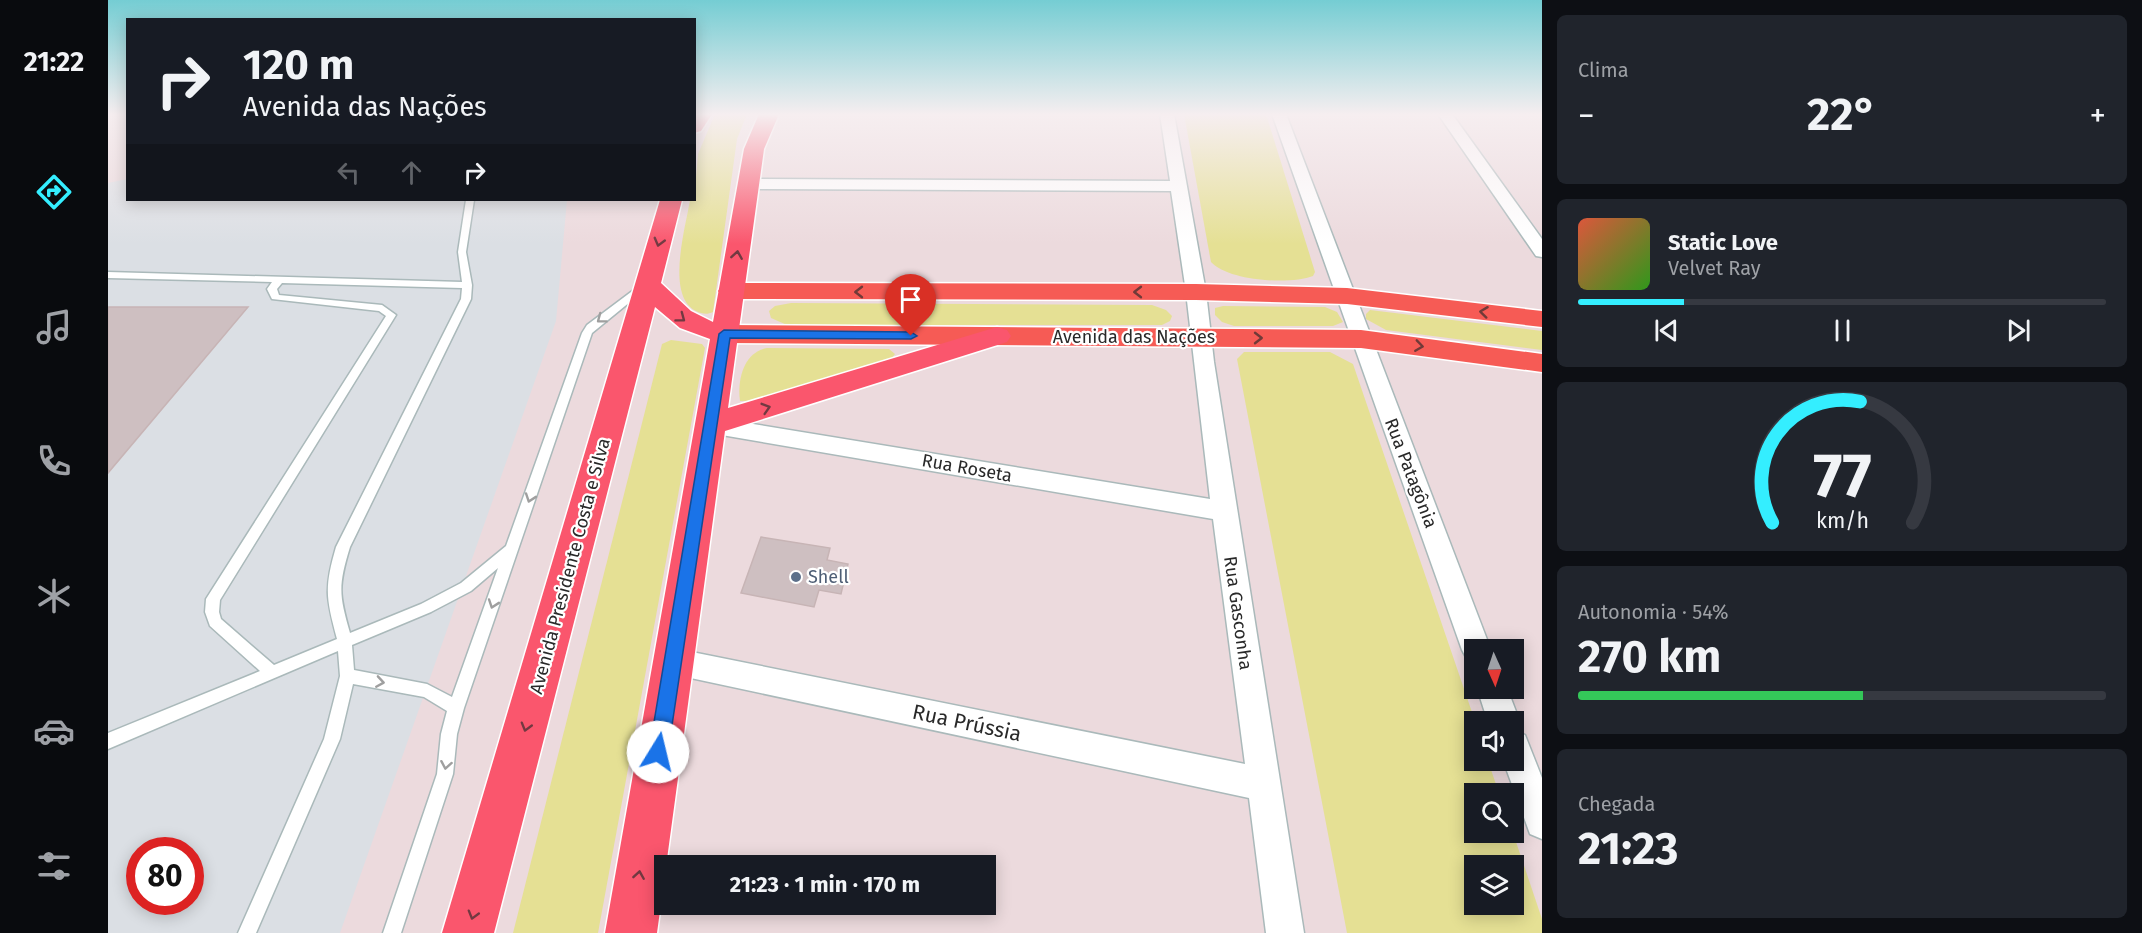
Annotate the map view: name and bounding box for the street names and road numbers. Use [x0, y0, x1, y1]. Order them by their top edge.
street label: Avenida das Nações [1053, 326, 1215, 348]
street label: Rua Patagônia [1380, 415, 1442, 531]
street label: Avenida Presidente Costa e Silva [525, 436, 615, 696]
street label: Rua Roseta [920, 449, 1014, 487]
street label: Rua Gasconha [1219, 555, 1257, 671]
street label: Rua Prússia [910, 699, 1024, 747]

